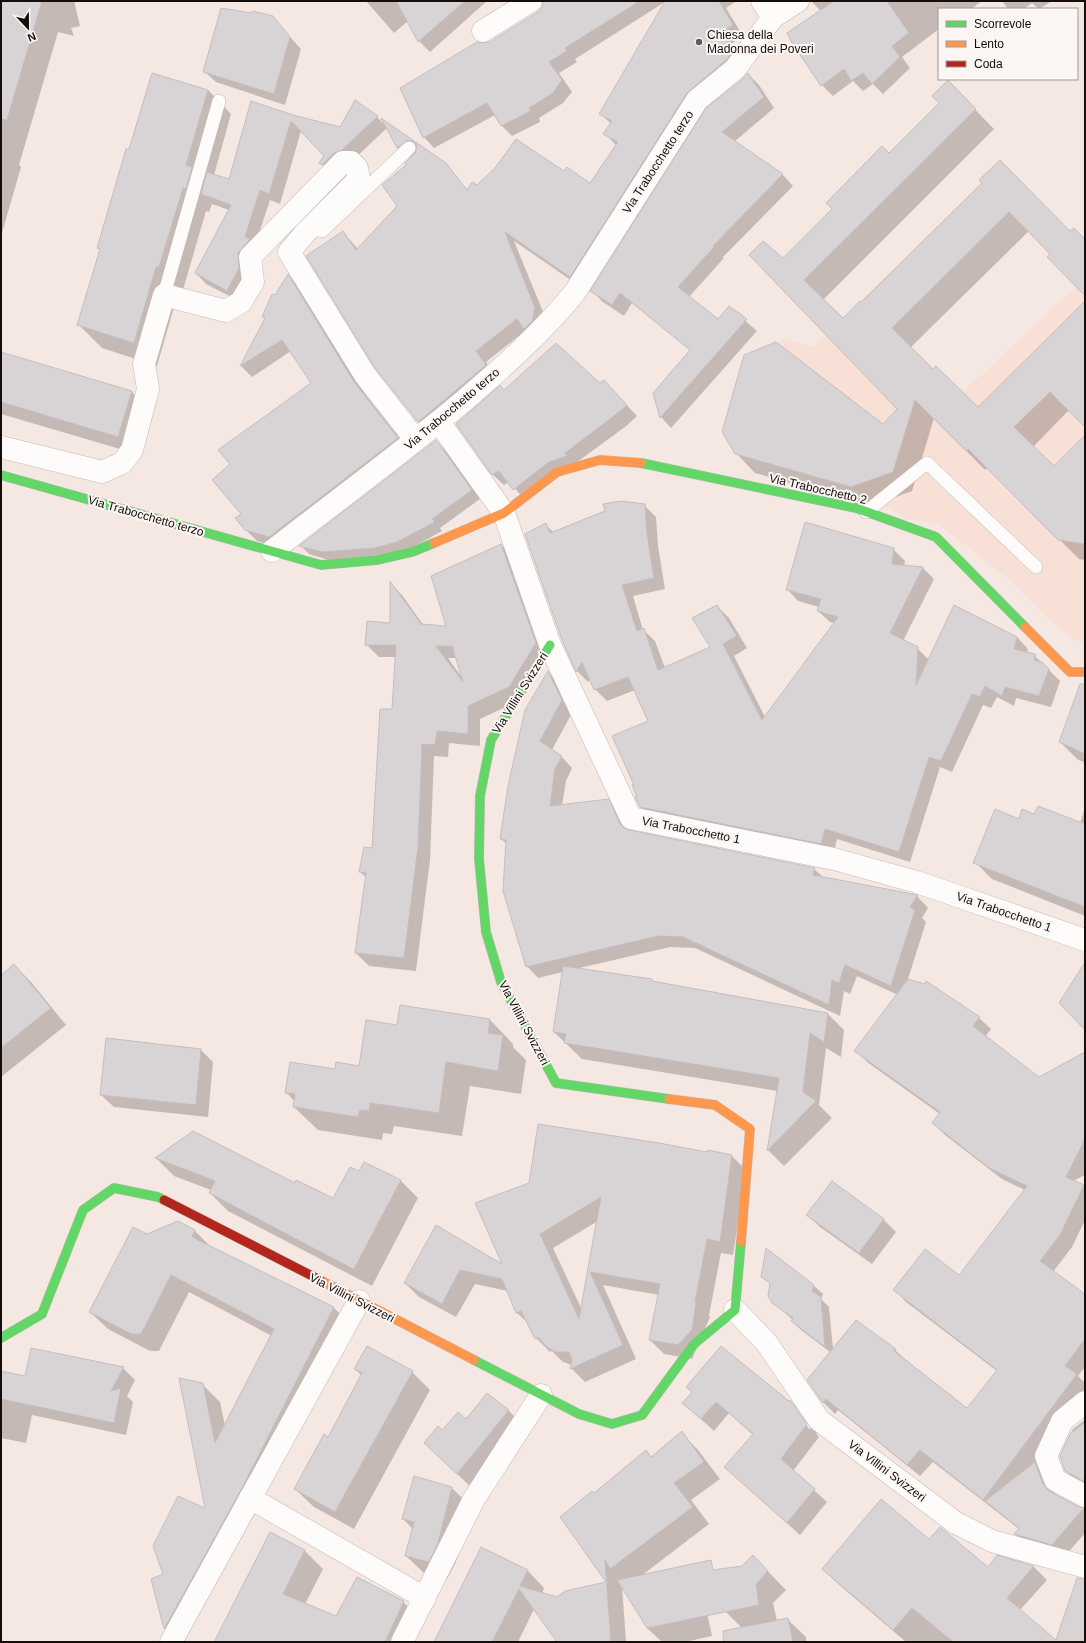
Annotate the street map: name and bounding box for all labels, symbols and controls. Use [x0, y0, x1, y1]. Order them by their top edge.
north arrow [8, 8, 48, 48]
legend [938, 8, 1078, 80]
text: Scorrevole [974, 17, 1032, 31]
place label: Chiesa della Madonna dei Poveri [707, 28, 814, 56]
text: N [26, 30, 38, 44]
marker: Chiesa della Madonna dei Poveri [694, 37, 704, 47]
text: Lento [974, 37, 1004, 51]
text: Coda [974, 57, 1003, 71]
street label: Via Trabocchetto terzo [619, 108, 697, 216]
street label: Via Trabocchetto terzo [402, 365, 503, 453]
street label: Via Trabocchetto 2 [768, 471, 869, 507]
street label: Via Trabocchetto terzo [86, 493, 206, 539]
street label: Via Villini Svizzeri [489, 650, 551, 736]
street label: Via Trabocchetto 1 [641, 814, 742, 846]
street label: Via Trabocchetto 1 [955, 889, 1054, 935]
street label: Via Villini Svizzeri [496, 978, 552, 1068]
street label: Via Villini Svizzeri [307, 1271, 397, 1325]
street label: Via Villini Svizzeri [845, 1437, 929, 1505]

